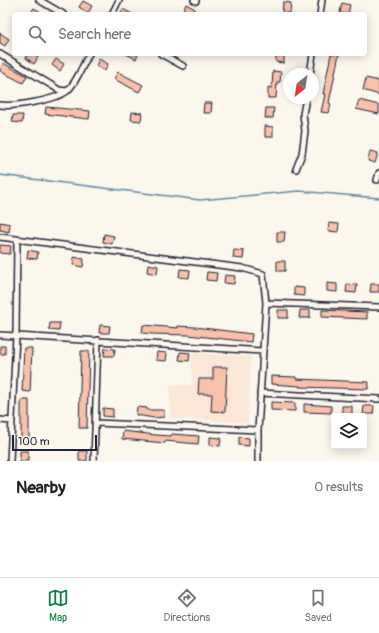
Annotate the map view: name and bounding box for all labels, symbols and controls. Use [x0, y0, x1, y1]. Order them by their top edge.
search box [12, 12, 367, 56]
icon: search [26, 23, 48, 45]
text: Search here [58, 25, 131, 44]
north arrow [283, 68, 319, 104]
map controls [331, 413, 367, 449]
button: layers [331, 413, 367, 449]
scale bar [12, 433, 97, 452]
text: 100 m [18, 435, 49, 448]
text: Nearby [16, 477, 65, 498]
text: 0 results [314, 479, 363, 495]
tab: Map [47, 587, 69, 624]
tab: Directions [163, 587, 210, 624]
tab: Saved [305, 587, 332, 624]

